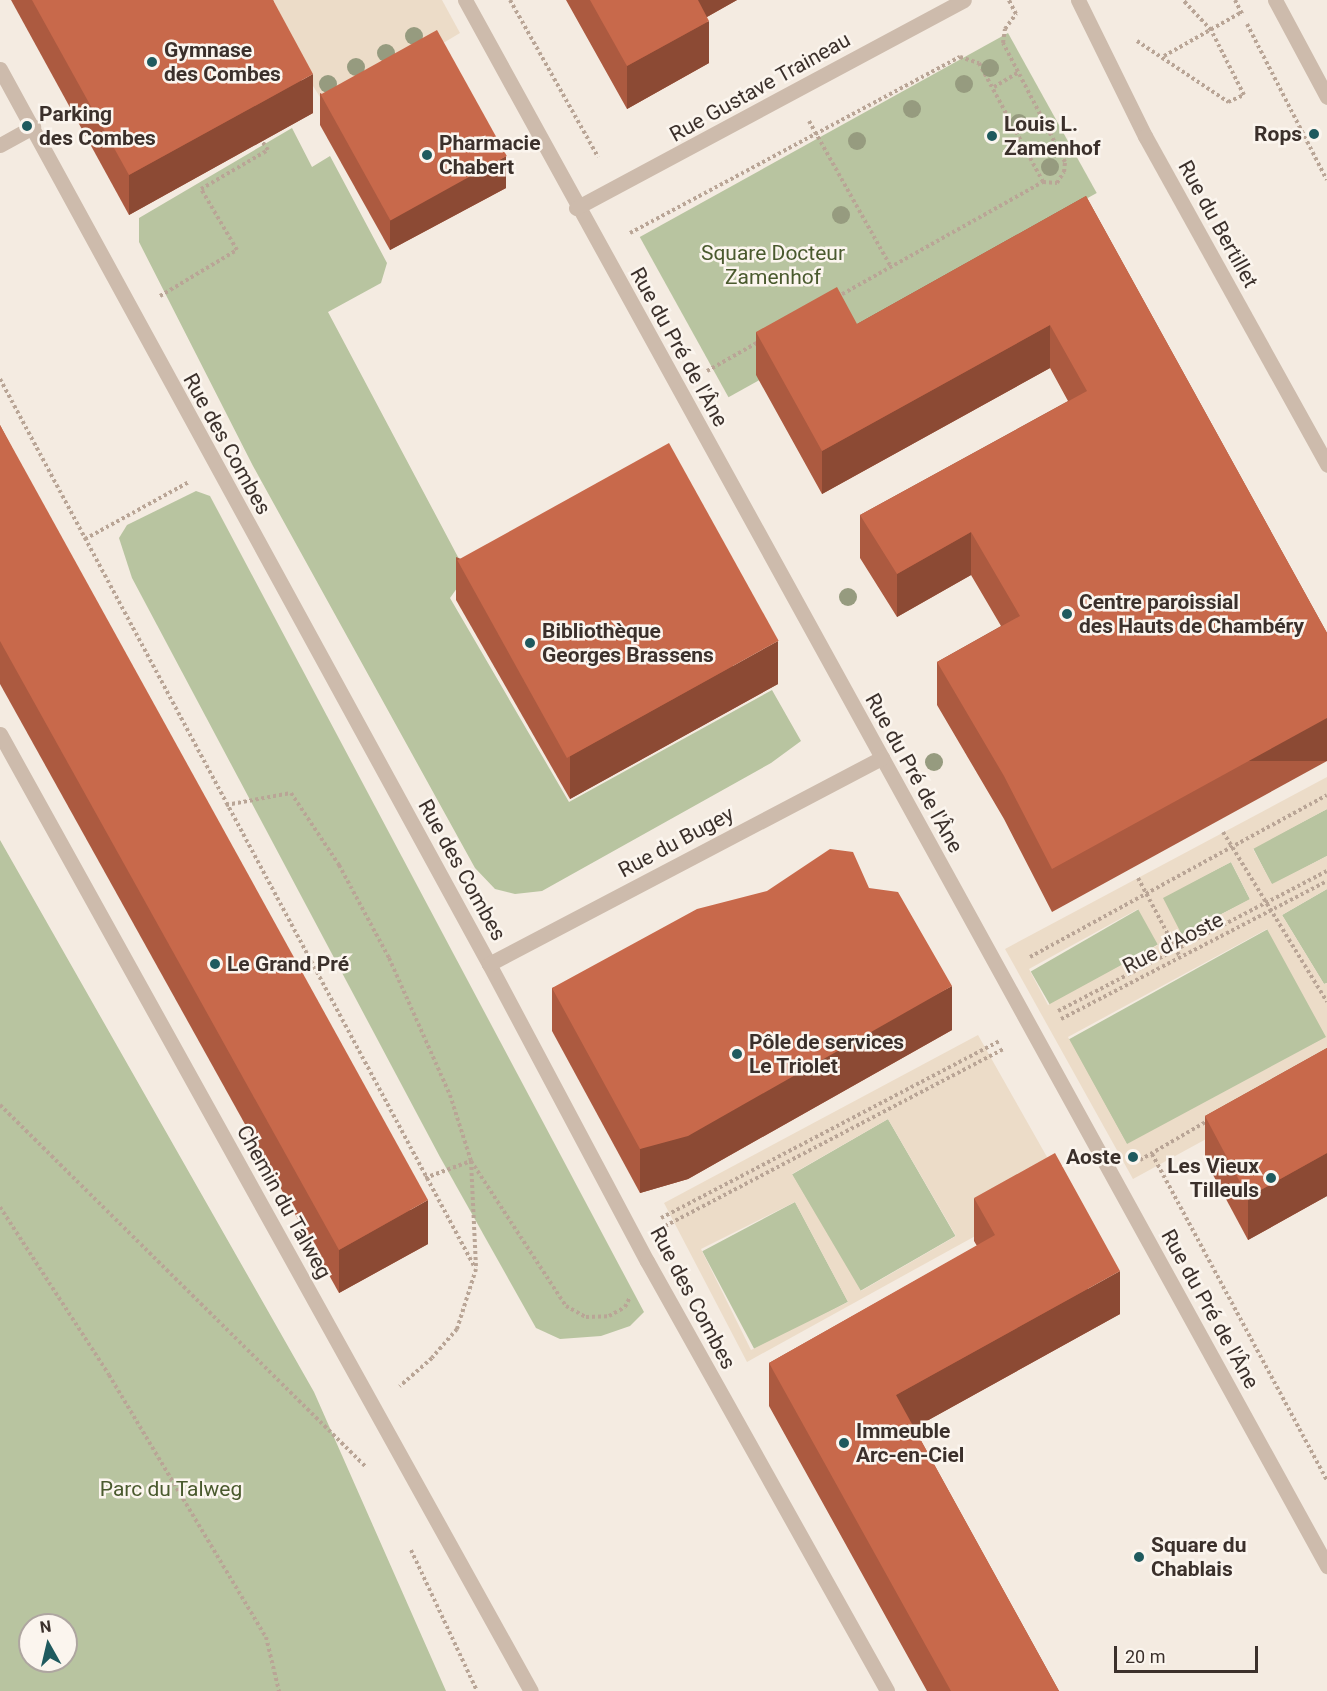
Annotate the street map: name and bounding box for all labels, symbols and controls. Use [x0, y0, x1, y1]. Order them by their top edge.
street label: Rue Gustave Traineau [665, 27, 855, 147]
place label: Gymnase des Combes [164, 37, 281, 87]
marker: Gymnase des Combes [145, 55, 159, 69]
place label: Parking des Combes [39, 101, 156, 151]
place label: Louis L. Zamenhof [1004, 111, 1100, 161]
marker: Parking des Combes [20, 119, 34, 133]
place label: Rops [1254, 121, 1302, 147]
marker: Rops [1307, 127, 1321, 141]
marker: Louis L. Zamenhof [985, 129, 999, 143]
place label: Pharmacie Chabert [439, 130, 540, 180]
marker: Pharmacie Chabert [420, 148, 434, 162]
street label: Rue du Bertillet [1173, 156, 1263, 292]
park label: Square Docteur Zamenhof [701, 240, 845, 290]
street label: Rue du Pré de l'Âne [625, 263, 733, 431]
street label: Rue des Combes [178, 369, 276, 519]
place label: Centre paroissial des Hauts de Chambéry [1079, 589, 1304, 639]
marker: Centre paroissial des Hauts de Chambéry [1060, 607, 1074, 621]
place label: Bibliothèque Georges Brassens [542, 618, 714, 668]
marker: Bibliothèque Georges Brassens [523, 636, 537, 650]
street label: Rue du Pré de l'Âne [860, 689, 968, 857]
street label: Rue des Combes [413, 795, 511, 945]
street label: Rue du Bugey [614, 801, 738, 883]
street label: Rue d'Aoste [1118, 907, 1228, 979]
place label: Le Grand Pré [227, 951, 349, 977]
marker: Le Grand Pré [208, 957, 222, 971]
place label: Pôle de services Le Triolet [749, 1029, 904, 1079]
marker: Pôle de services Le Triolet [730, 1047, 744, 1061]
street label: Chemin du Talweg [231, 1121, 337, 1283]
place label: Aoste [1066, 1144, 1121, 1170]
marker: Aoste [1126, 1150, 1140, 1164]
place label: Les Vieux Tilleuls [1167, 1153, 1259, 1203]
marker: Les Vieux Tilleuls [1264, 1171, 1278, 1185]
street label: Rue des Combes [645, 1222, 741, 1374]
street label: Rue du Pré de l'Âne [1156, 1225, 1264, 1393]
place label: Immeuble Arc-en-Ciel [856, 1418, 964, 1468]
marker: Immeuble Arc-en-Ciel [837, 1436, 851, 1450]
park label: Parc du Talweg [100, 1476, 242, 1502]
place label: Square du Chablais [1151, 1532, 1246, 1582]
marker: Square du Chablais [1132, 1550, 1146, 1564]
north arrow [18, 1613, 78, 1673]
text: N [39, 1616, 53, 1637]
scale bar [1117, 1634, 1261, 1672]
text: 20 m [1125, 1646, 1165, 1667]

